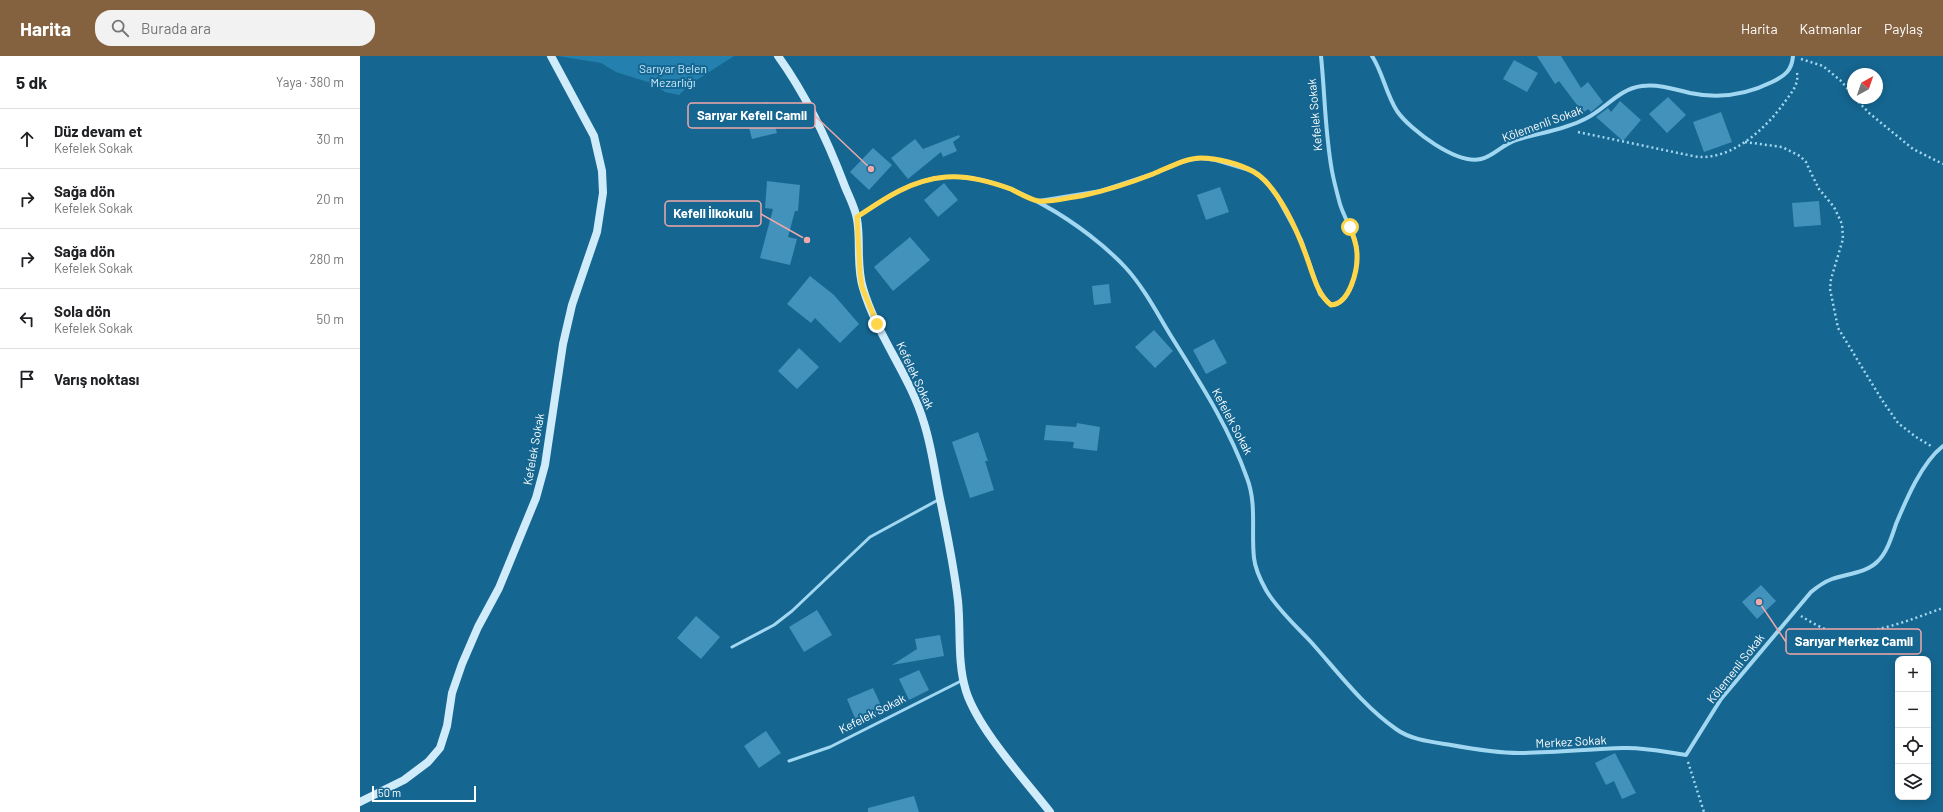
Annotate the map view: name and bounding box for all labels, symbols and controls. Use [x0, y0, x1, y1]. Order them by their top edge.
search box [95, 10, 375, 46]
text: Harita [20, 17, 71, 40]
icon: search [109, 17, 131, 39]
text: Burada ara [141, 19, 211, 37]
text: Harita [1741, 20, 1778, 37]
text: Katmanlar [1800, 20, 1862, 37]
text: Paylaş [1884, 20, 1923, 37]
park label: Sarıyar Belen Mezarlığı [639, 61, 707, 89]
north arrow [1847, 68, 1883, 104]
text: 5 dk [16, 72, 47, 92]
text: Yaya · 380 m [276, 74, 344, 90]
street label: Kefelek Sokak [1304, 78, 1324, 152]
street label: Kölemenli Sokak [1500, 102, 1584, 144]
callout: Sarıyar Kefeli Camii [688, 103, 815, 128]
text: Sarıyar Kefeli Camii [697, 107, 807, 123]
text: Düz devam et [54, 122, 142, 140]
icon: ahead [16, 128, 38, 150]
text: 30 m [317, 131, 344, 147]
text: Kefelek Sokak [54, 140, 133, 156]
text: Sağa dön [54, 182, 115, 200]
icon: right [16, 188, 38, 210]
text: 20 m [316, 191, 344, 207]
text: Kefelek Sokak [54, 200, 133, 216]
callout: Kefeli İlkokulu [665, 201, 761, 226]
text: Kefeli İlkokulu [673, 205, 753, 221]
route start [1341, 218, 1359, 236]
text: Sağa dön [54, 242, 115, 260]
icon: right [16, 248, 38, 270]
text: 280 m [310, 251, 344, 267]
text: Kefelek Sokak [54, 260, 133, 276]
text: Sola dön [54, 302, 111, 320]
icon: left [16, 308, 38, 330]
text: 50 m [317, 311, 344, 327]
route end [868, 315, 886, 333]
text: Kefelek Sokak [54, 320, 133, 336]
street label: Kefelek Sokak [894, 339, 938, 411]
icon: arrive [16, 368, 38, 390]
text: Varış noktası [54, 370, 139, 388]
street label: Kefelek Sokak [1210, 386, 1256, 456]
street label: Kefelek Sokak [520, 412, 546, 486]
callout: Sarıyar Merkez Camii [1786, 629, 1921, 654]
street label: Kölemenli Sokak [1703, 630, 1767, 706]
text: Sarıyar Merkez Camii [1795, 633, 1913, 649]
map controls [1895, 656, 1931, 800]
button: + [1895, 656, 1931, 692]
street label: Kefelek Sokak [836, 690, 908, 736]
button: − [1895, 692, 1931, 728]
button: locate [1895, 728, 1931, 764]
street label: Merkez Sokak [1535, 732, 1607, 750]
button: layers [1895, 764, 1931, 800]
scale bar [372, 784, 476, 803]
text: 50 m [378, 786, 401, 799]

